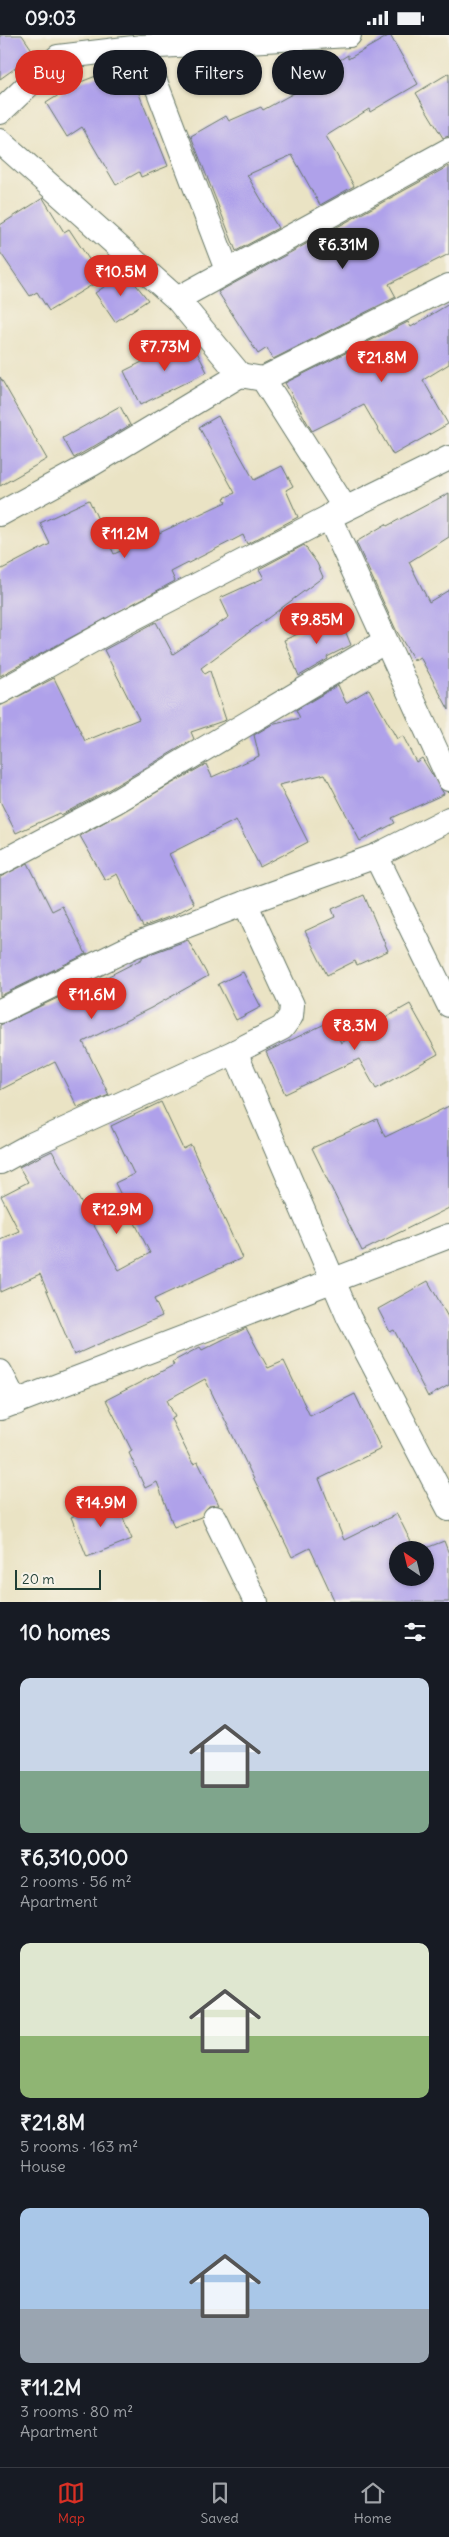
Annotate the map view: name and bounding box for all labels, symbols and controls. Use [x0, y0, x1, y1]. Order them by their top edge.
text: 09:03 [25, 6, 76, 30]
chip: Buy [15, 50, 83, 95]
chip: Rent [93, 50, 167, 95]
chip: Filters [177, 50, 262, 95]
chip: New [272, 50, 344, 95]
pin: ₹6.31M [302, 227, 384, 270]
text: ₹6.31M [318, 234, 368, 254]
pin: ₹10.5M [80, 255, 162, 297]
text: ₹10.5M [95, 261, 147, 281]
pin: ₹7.73M [124, 329, 206, 372]
text: ₹7.73M [140, 336, 190, 356]
pin: ₹21.8M [341, 341, 423, 383]
text: ₹21.8M [357, 347, 407, 367]
pin: ₹11.2M [84, 517, 166, 559]
text: ₹11.2M [102, 523, 148, 543]
pin: ₹9.85M [276, 603, 358, 645]
text: ₹9.85M [291, 609, 343, 629]
pin: ₹11.6M [51, 977, 133, 1020]
text: ₹11.6M [68, 984, 116, 1004]
pin: ₹8.3M [320, 1009, 390, 1051]
text: ₹8.3M [333, 1015, 377, 1035]
pin: ₹12.9M [76, 1193, 158, 1235]
text: ₹12.9M [92, 1199, 142, 1219]
pin: ₹14.9M [60, 1485, 142, 1528]
text: ₹14.9M [76, 1492, 126, 1512]
north arrow [389, 1541, 434, 1586]
map controls [389, 1541, 434, 1586]
scale bar [15, 1567, 101, 1590]
text: 20 m [22, 1570, 55, 1588]
icon: filters [401, 1618, 429, 1646]
text: 10 homes [20, 1619, 110, 1646]
icon: home [180, 1711, 270, 1801]
text: ₹6,310,000 [20, 1844, 128, 1871]
text: 2 rooms · 56 m² [20, 1871, 132, 1891]
text: Apartment [20, 1891, 98, 1911]
icon: home [180, 1976, 270, 2066]
text: ₹21.8M [20, 2109, 85, 2136]
text: 5 rooms · 163 m² [20, 2136, 138, 2156]
text: House [20, 2156, 66, 2176]
icon: home [180, 2241, 270, 2331]
text: ₹11.2M [20, 2374, 82, 2401]
text: 3 rooms · 80 m² [20, 2401, 133, 2421]
text: Apartment [20, 2421, 98, 2441]
tab: Map [57, 2479, 85, 2527]
tab: Saved [200, 2479, 239, 2527]
tab: Home [354, 2479, 391, 2527]

